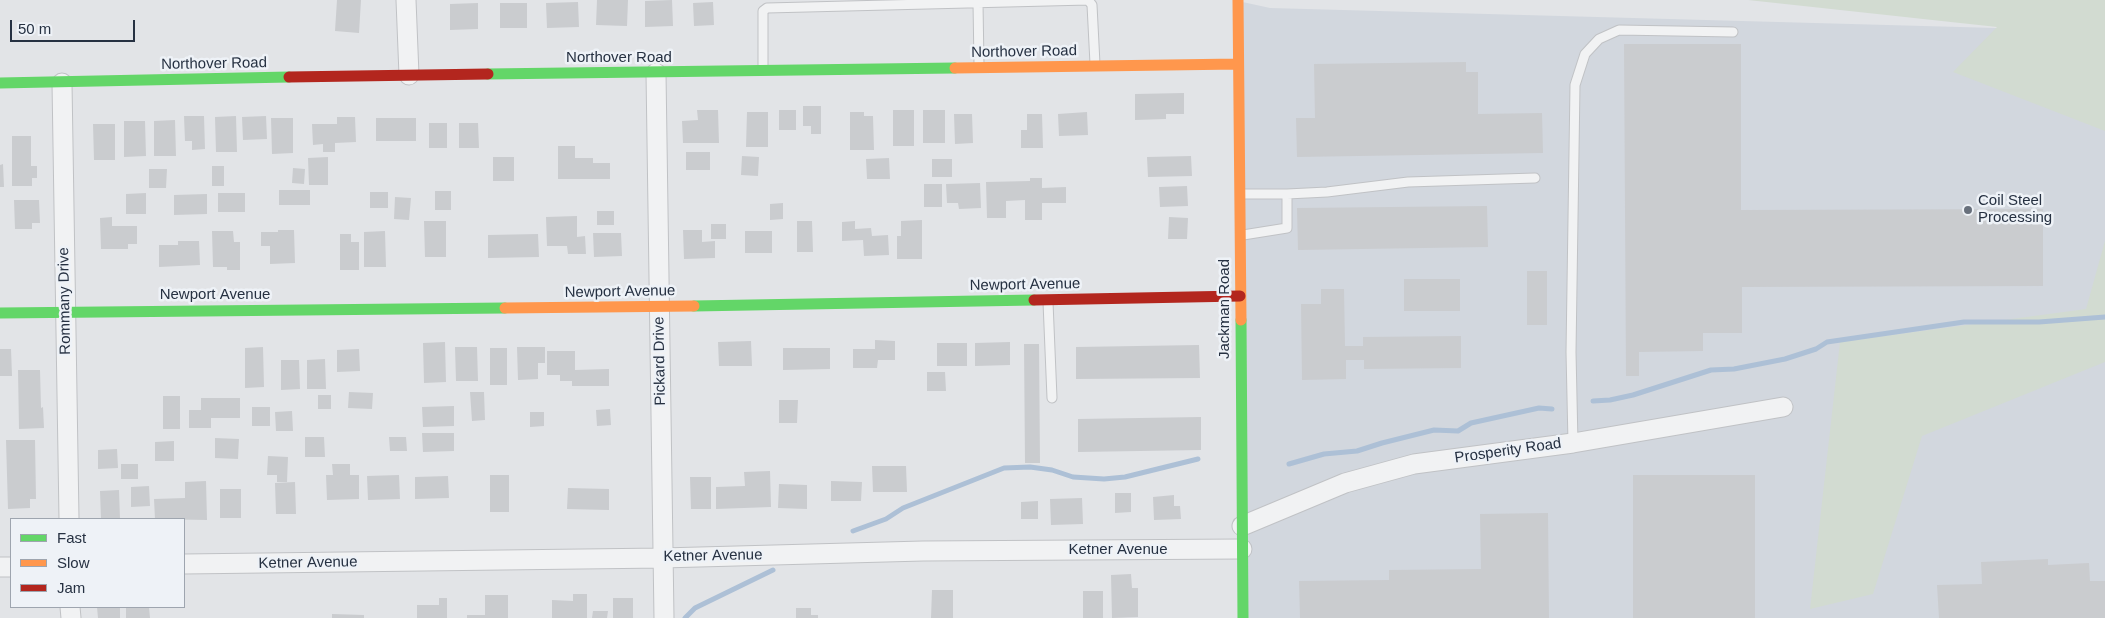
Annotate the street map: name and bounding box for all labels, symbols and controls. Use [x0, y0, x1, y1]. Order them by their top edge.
scale bar [12, 10, 138, 42]
text: 50 m [18, 20, 51, 37]
street label: Northover Road [971, 42, 1077, 62]
street label: Northover Road [566, 49, 672, 67]
street label: Northover Road [161, 54, 267, 74]
place label: Coil Steel Processing [1978, 192, 2052, 227]
marker: Coil Steel Processing [1962, 204, 1974, 216]
street label: Rommany Drive [55, 247, 75, 355]
street label: Jackman Road [1216, 259, 1234, 359]
street label: Newport Avenue [970, 275, 1080, 295]
street label: Newport Avenue [565, 282, 675, 302]
street label: Newport Avenue [160, 286, 270, 304]
street label: Pickard Drive [650, 316, 670, 406]
street label: Prosperity Road [1453, 435, 1563, 467]
legend [10, 518, 185, 608]
text: Fast [57, 529, 86, 546]
street label: Ketner Avenue [1069, 541, 1167, 559]
street label: Ketner Avenue [663, 546, 763, 566]
street label: Ketner Avenue [258, 553, 358, 573]
text: Slow [57, 554, 90, 571]
text: Jam [57, 579, 85, 596]

